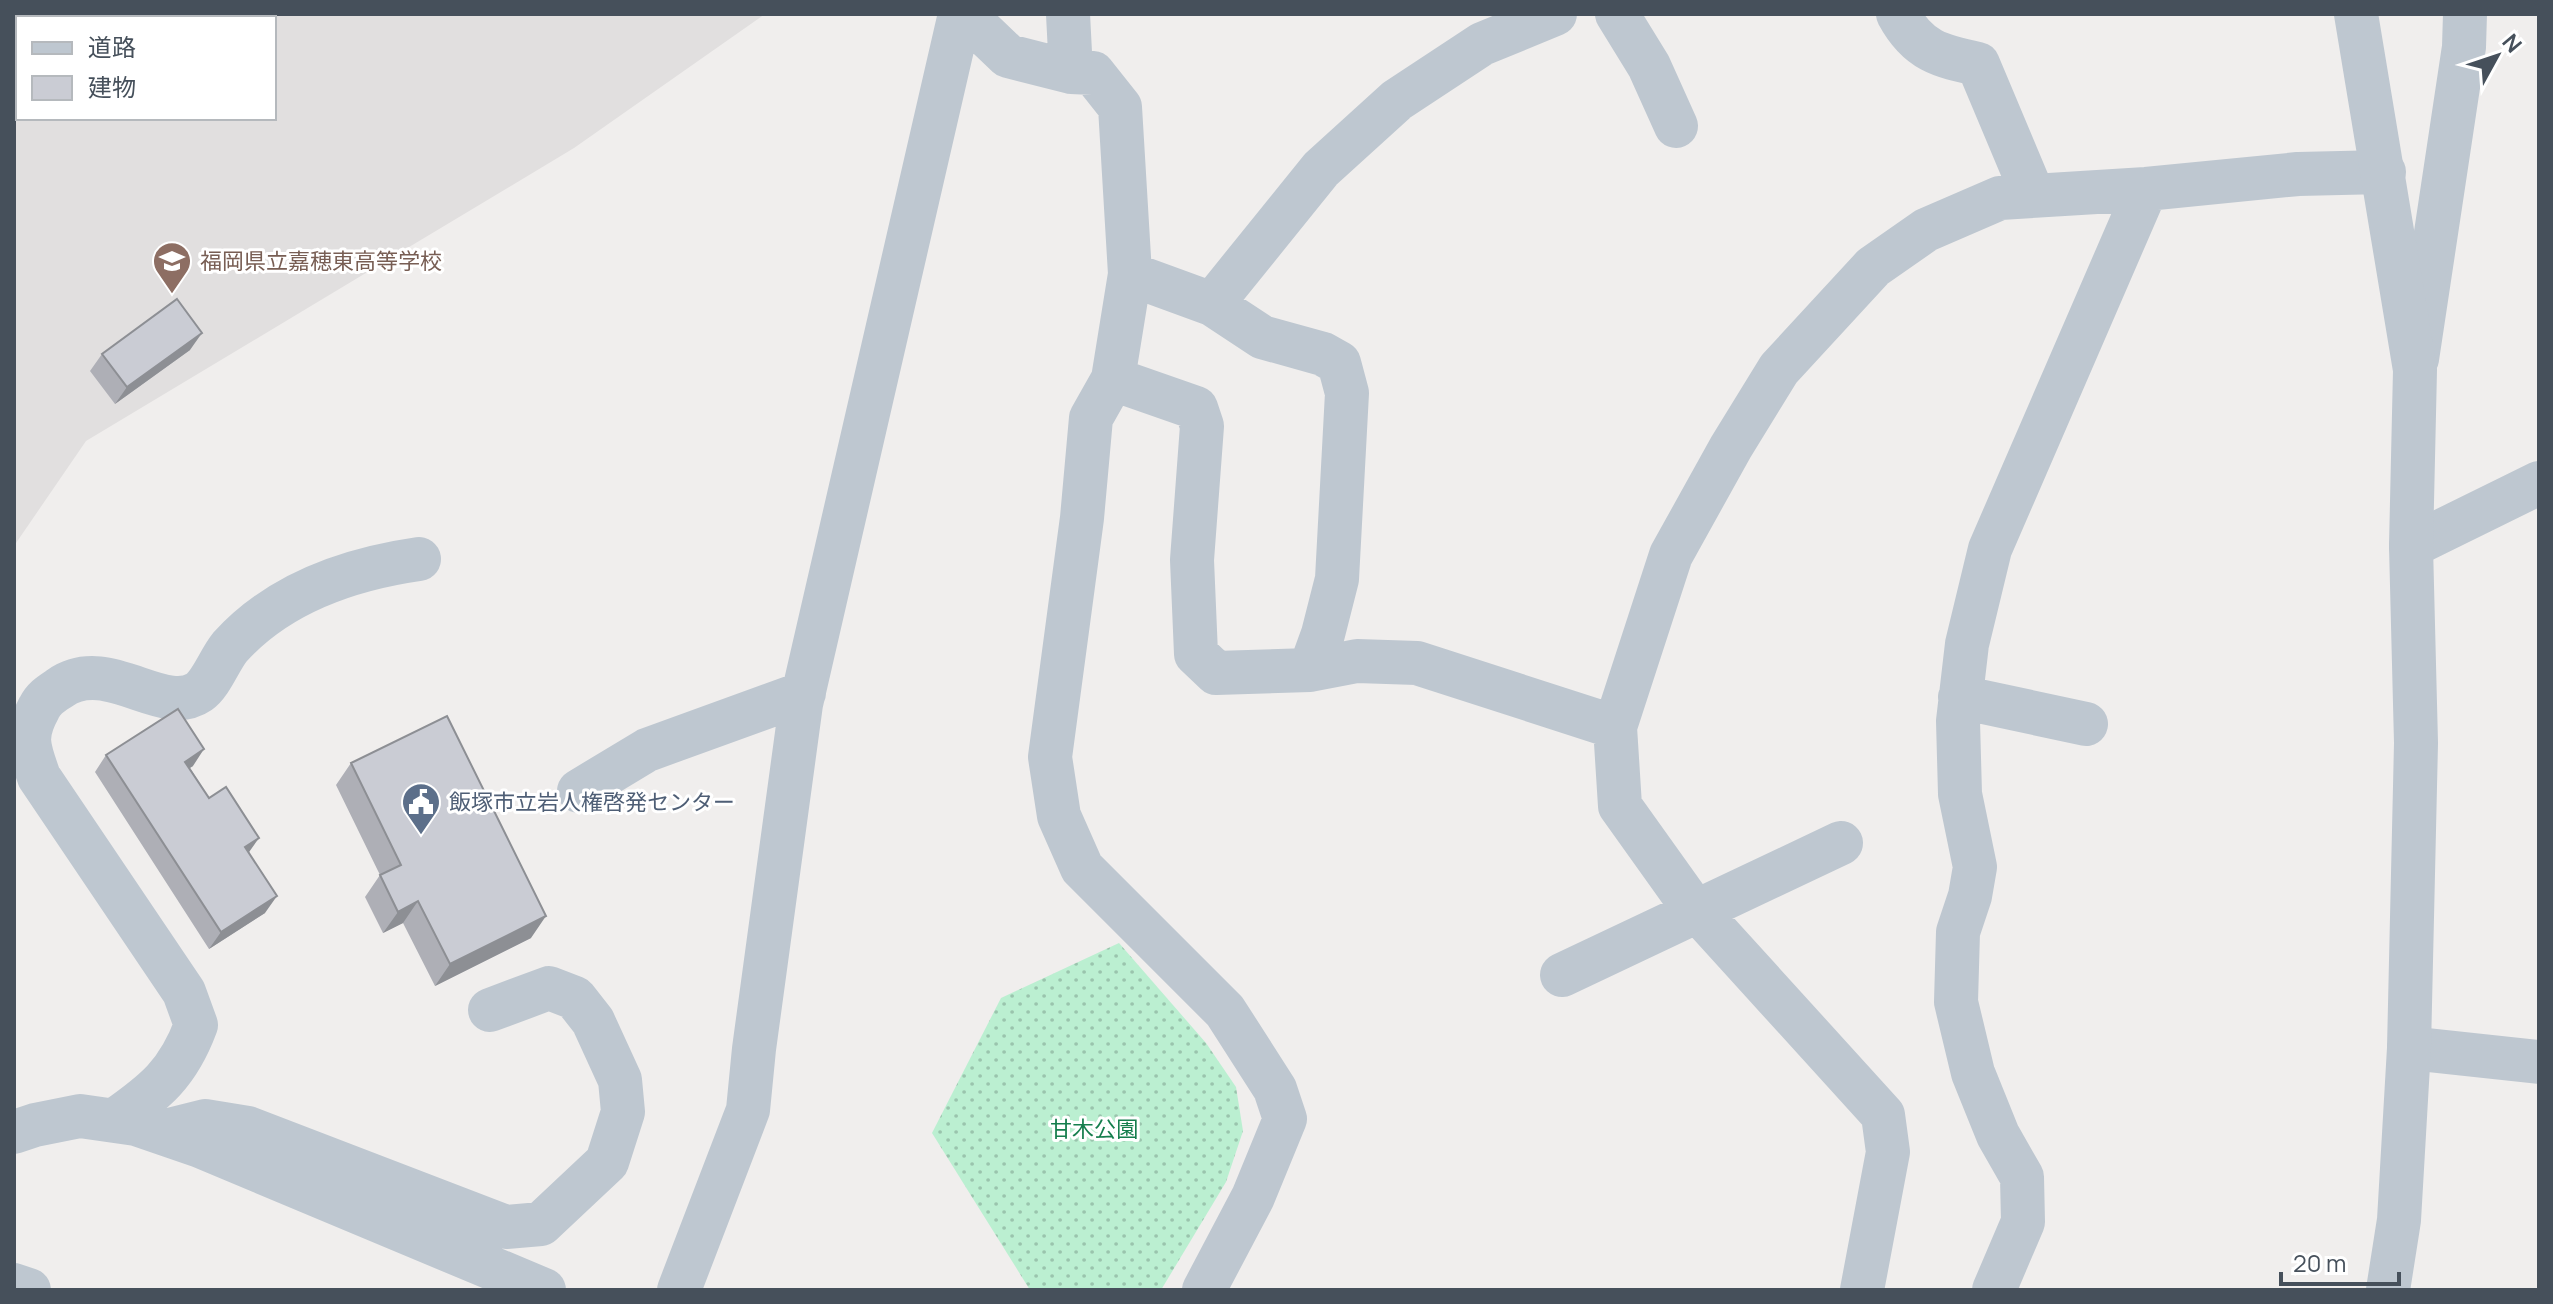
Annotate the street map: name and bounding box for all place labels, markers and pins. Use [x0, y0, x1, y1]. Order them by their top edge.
school or university icon: 福岡県立嘉穂東高等学校 [151, 240, 193, 295]
place label: 福岡県立嘉穂東高等学校 [200, 246, 442, 276]
public building icon: 飯塚市立岩人権啓発センター [400, 781, 442, 836]
place label: 飯塚市立岩人権啓発センター [449, 787, 735, 817]

